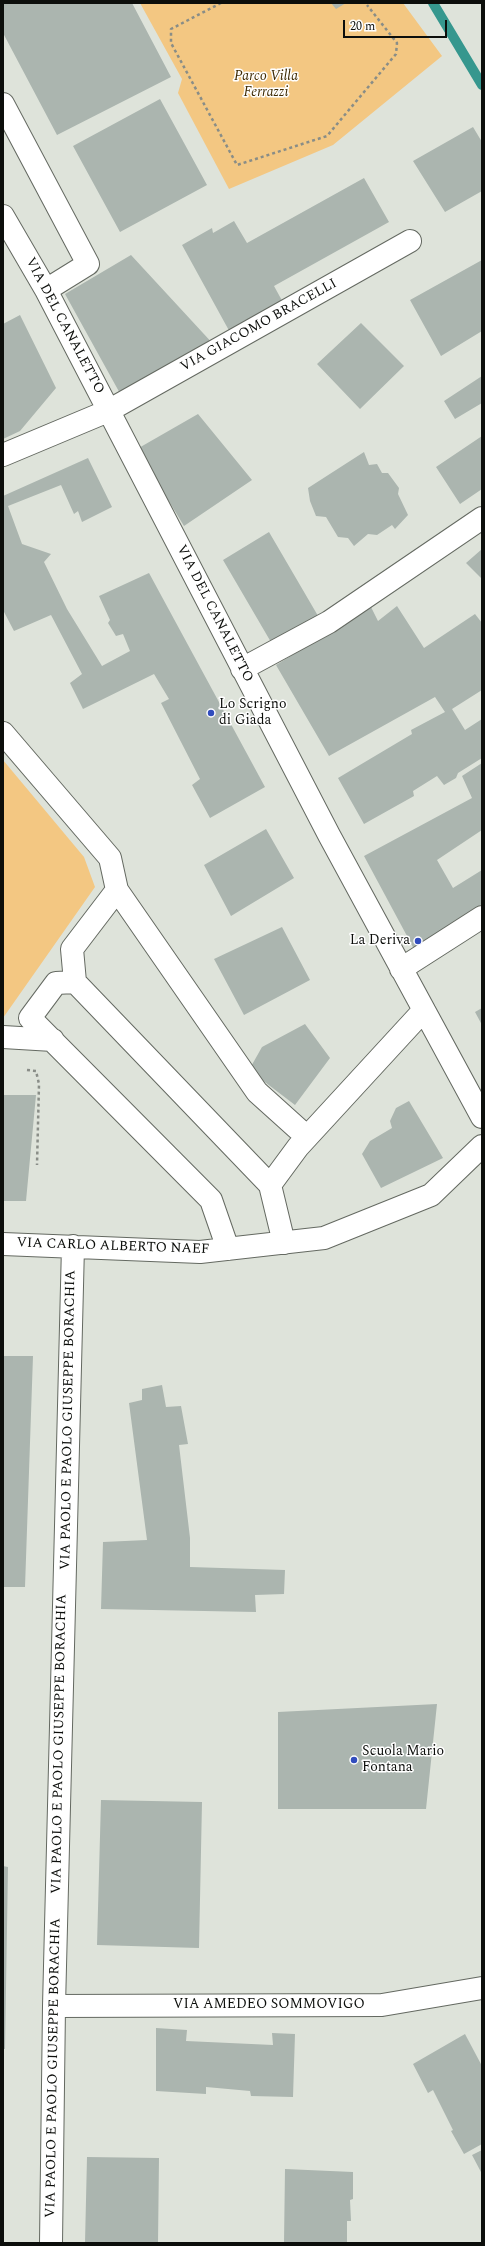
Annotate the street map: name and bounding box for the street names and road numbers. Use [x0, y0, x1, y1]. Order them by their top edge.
street label: VIA DEL CANALETTO [21, 255, 107, 397]
street label: VIA GIACOMO BRACELLI [178, 276, 340, 376]
street label: VIA DEL CANALETTO [172, 542, 256, 686]
street label: VIA CARLO ALBERTO NAEF [16, 1235, 210, 1259]
street label: VIA PAOLO E PAOLO GIUSEPPE BORACHIA [58, 1270, 80, 1570]
street label: VIA PAOLO E PAOLO GIUSEPPE BORACHIA [49, 1594, 71, 1894]
street label: VIA PAOLO E PAOLO GIUSEPPE BORACHIA [43, 1918, 65, 2218]
street label: VIA AMEDEO SOMMOVIGO [173, 1997, 365, 2013]

